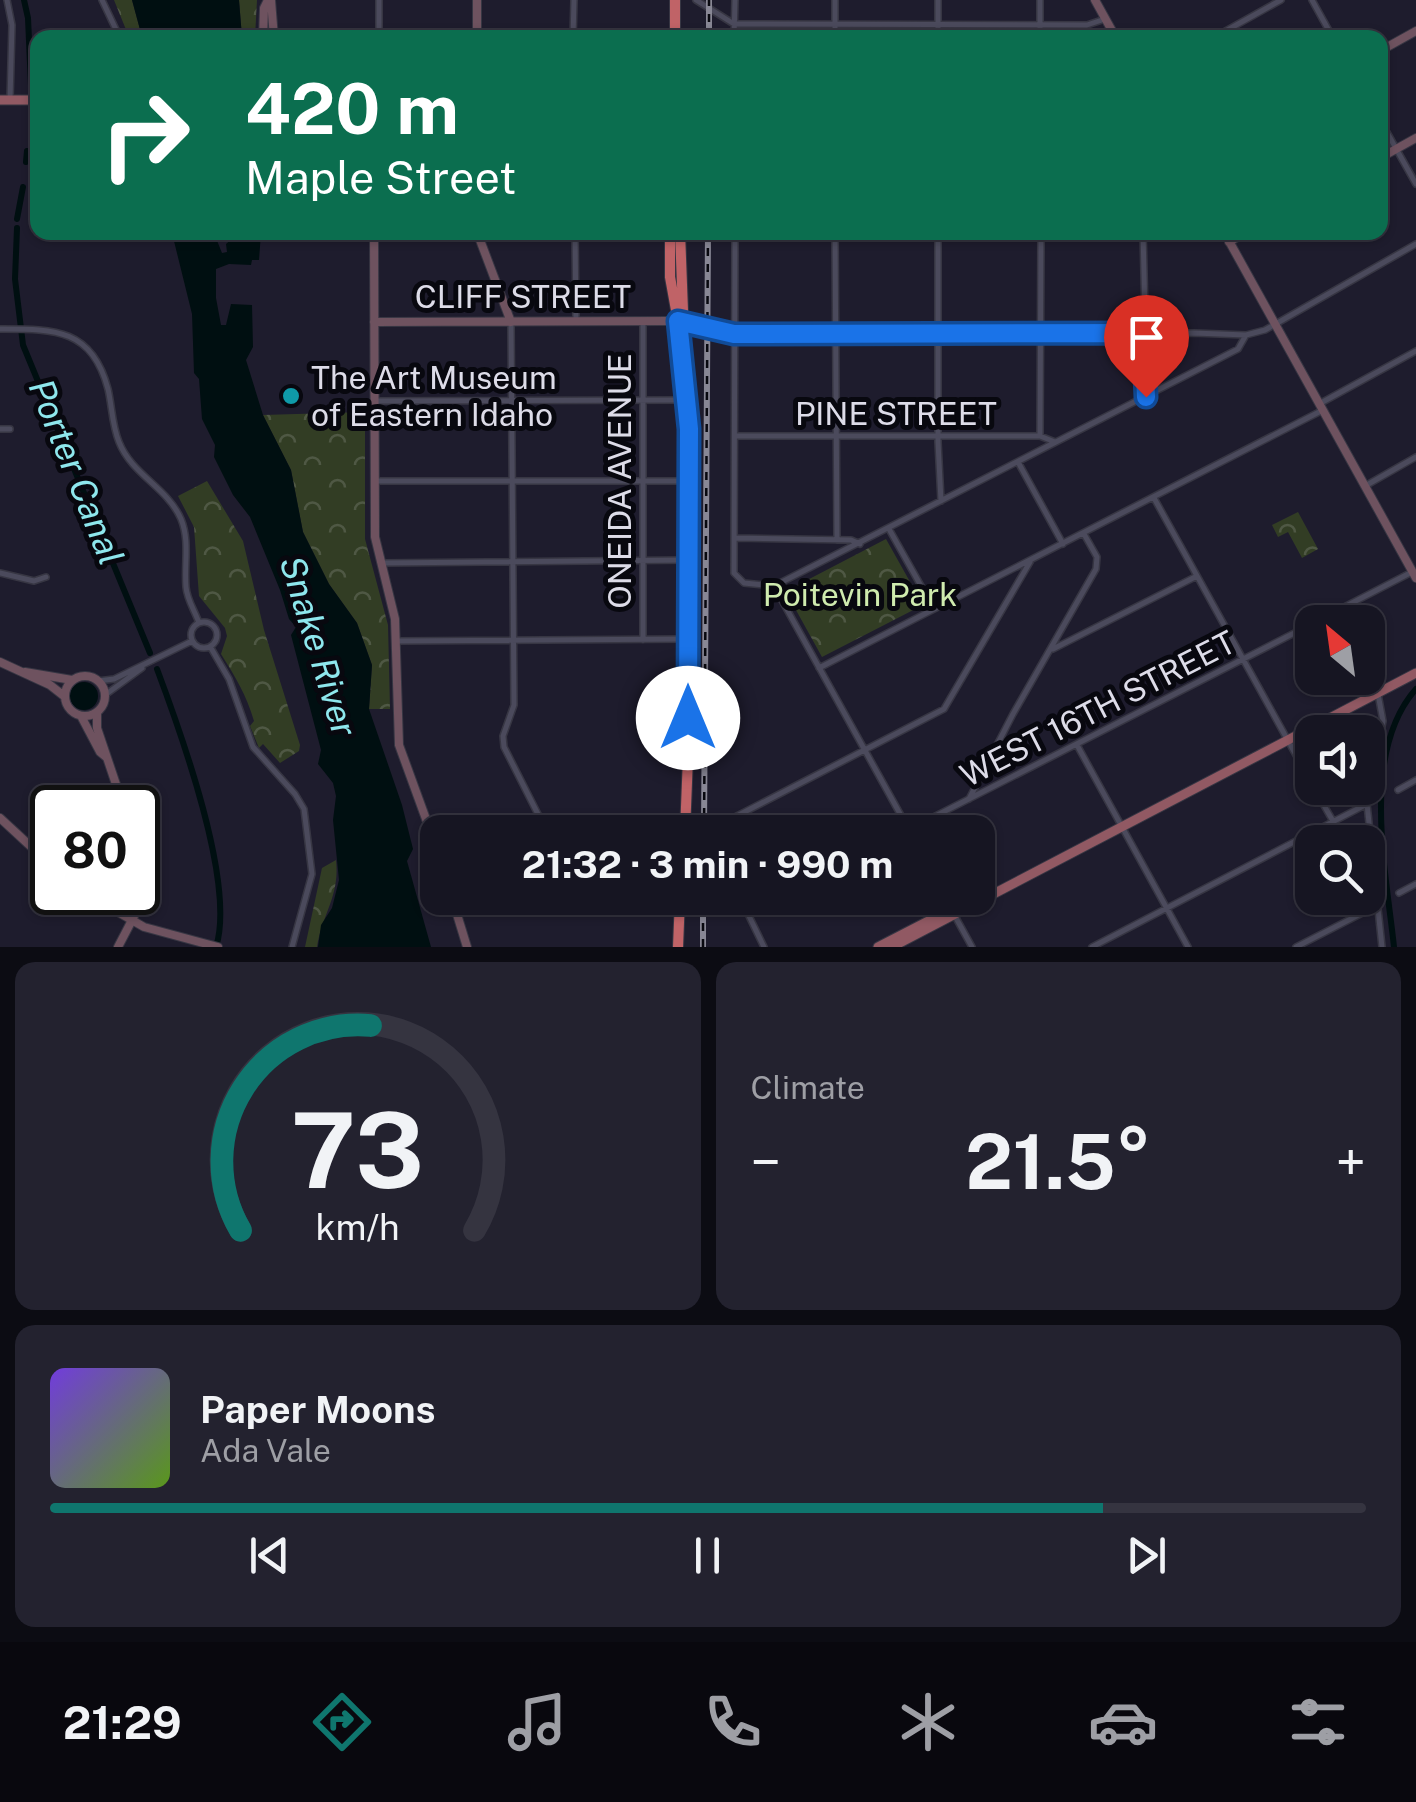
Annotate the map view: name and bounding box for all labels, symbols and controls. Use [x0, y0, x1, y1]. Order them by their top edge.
text: 420 m [245, 67, 459, 150]
icon: right [80, 70, 210, 200]
text: Maple Street [245, 151, 516, 204]
street label: CLIFF STREET [415, 278, 631, 315]
pin [1104, 295, 1189, 398]
icon: arrive [1119, 310, 1174, 365]
street label: ONEIDA AVENUE [601, 353, 638, 609]
place label: The Art Museum of Eastern Idaho [311, 359, 557, 433]
water label: Porter Canal [21, 373, 132, 571]
marker: The Art Museum of Eastern Idaho [280, 385, 302, 407]
street label: PINE STREET [795, 395, 997, 432]
water label: Snake River [272, 551, 366, 742]
park label: Poitevin Park [763, 576, 957, 613]
north arrow [1295, 605, 1385, 695]
map controls [1295, 605, 1385, 915]
street label: WEST 16TH STREET [954, 623, 1241, 794]
position arrow [636, 666, 740, 770]
button: sound [1295, 715, 1385, 805]
speed limit sign: 80 [30, 785, 160, 915]
button: search [1295, 825, 1385, 915]
text: 21:32 · 3 min · 990 m [522, 842, 893, 887]
text: Climate [751, 1069, 865, 1106]
text: 73 [291, 1089, 424, 1211]
text: 21.5° [965, 1118, 1151, 1206]
text: − [751, 1130, 781, 1194]
text: + [1336, 1130, 1366, 1194]
text: km/h [316, 1206, 400, 1248]
text: Paper Moons [200, 1387, 435, 1432]
text: Ada Vale [200, 1432, 331, 1469]
icon: previous [242, 1528, 297, 1583]
icon: pause [680, 1528, 735, 1583]
icon: next [1119, 1528, 1174, 1583]
icon: directions [307, 1687, 377, 1757]
icon: music [502, 1687, 572, 1757]
icon: phone [698, 1687, 768, 1757]
icon: climate [893, 1687, 963, 1757]
icon: car [1088, 1687, 1158, 1757]
icon: filters [1283, 1687, 1353, 1757]
text: 21:29 [63, 1696, 182, 1749]

